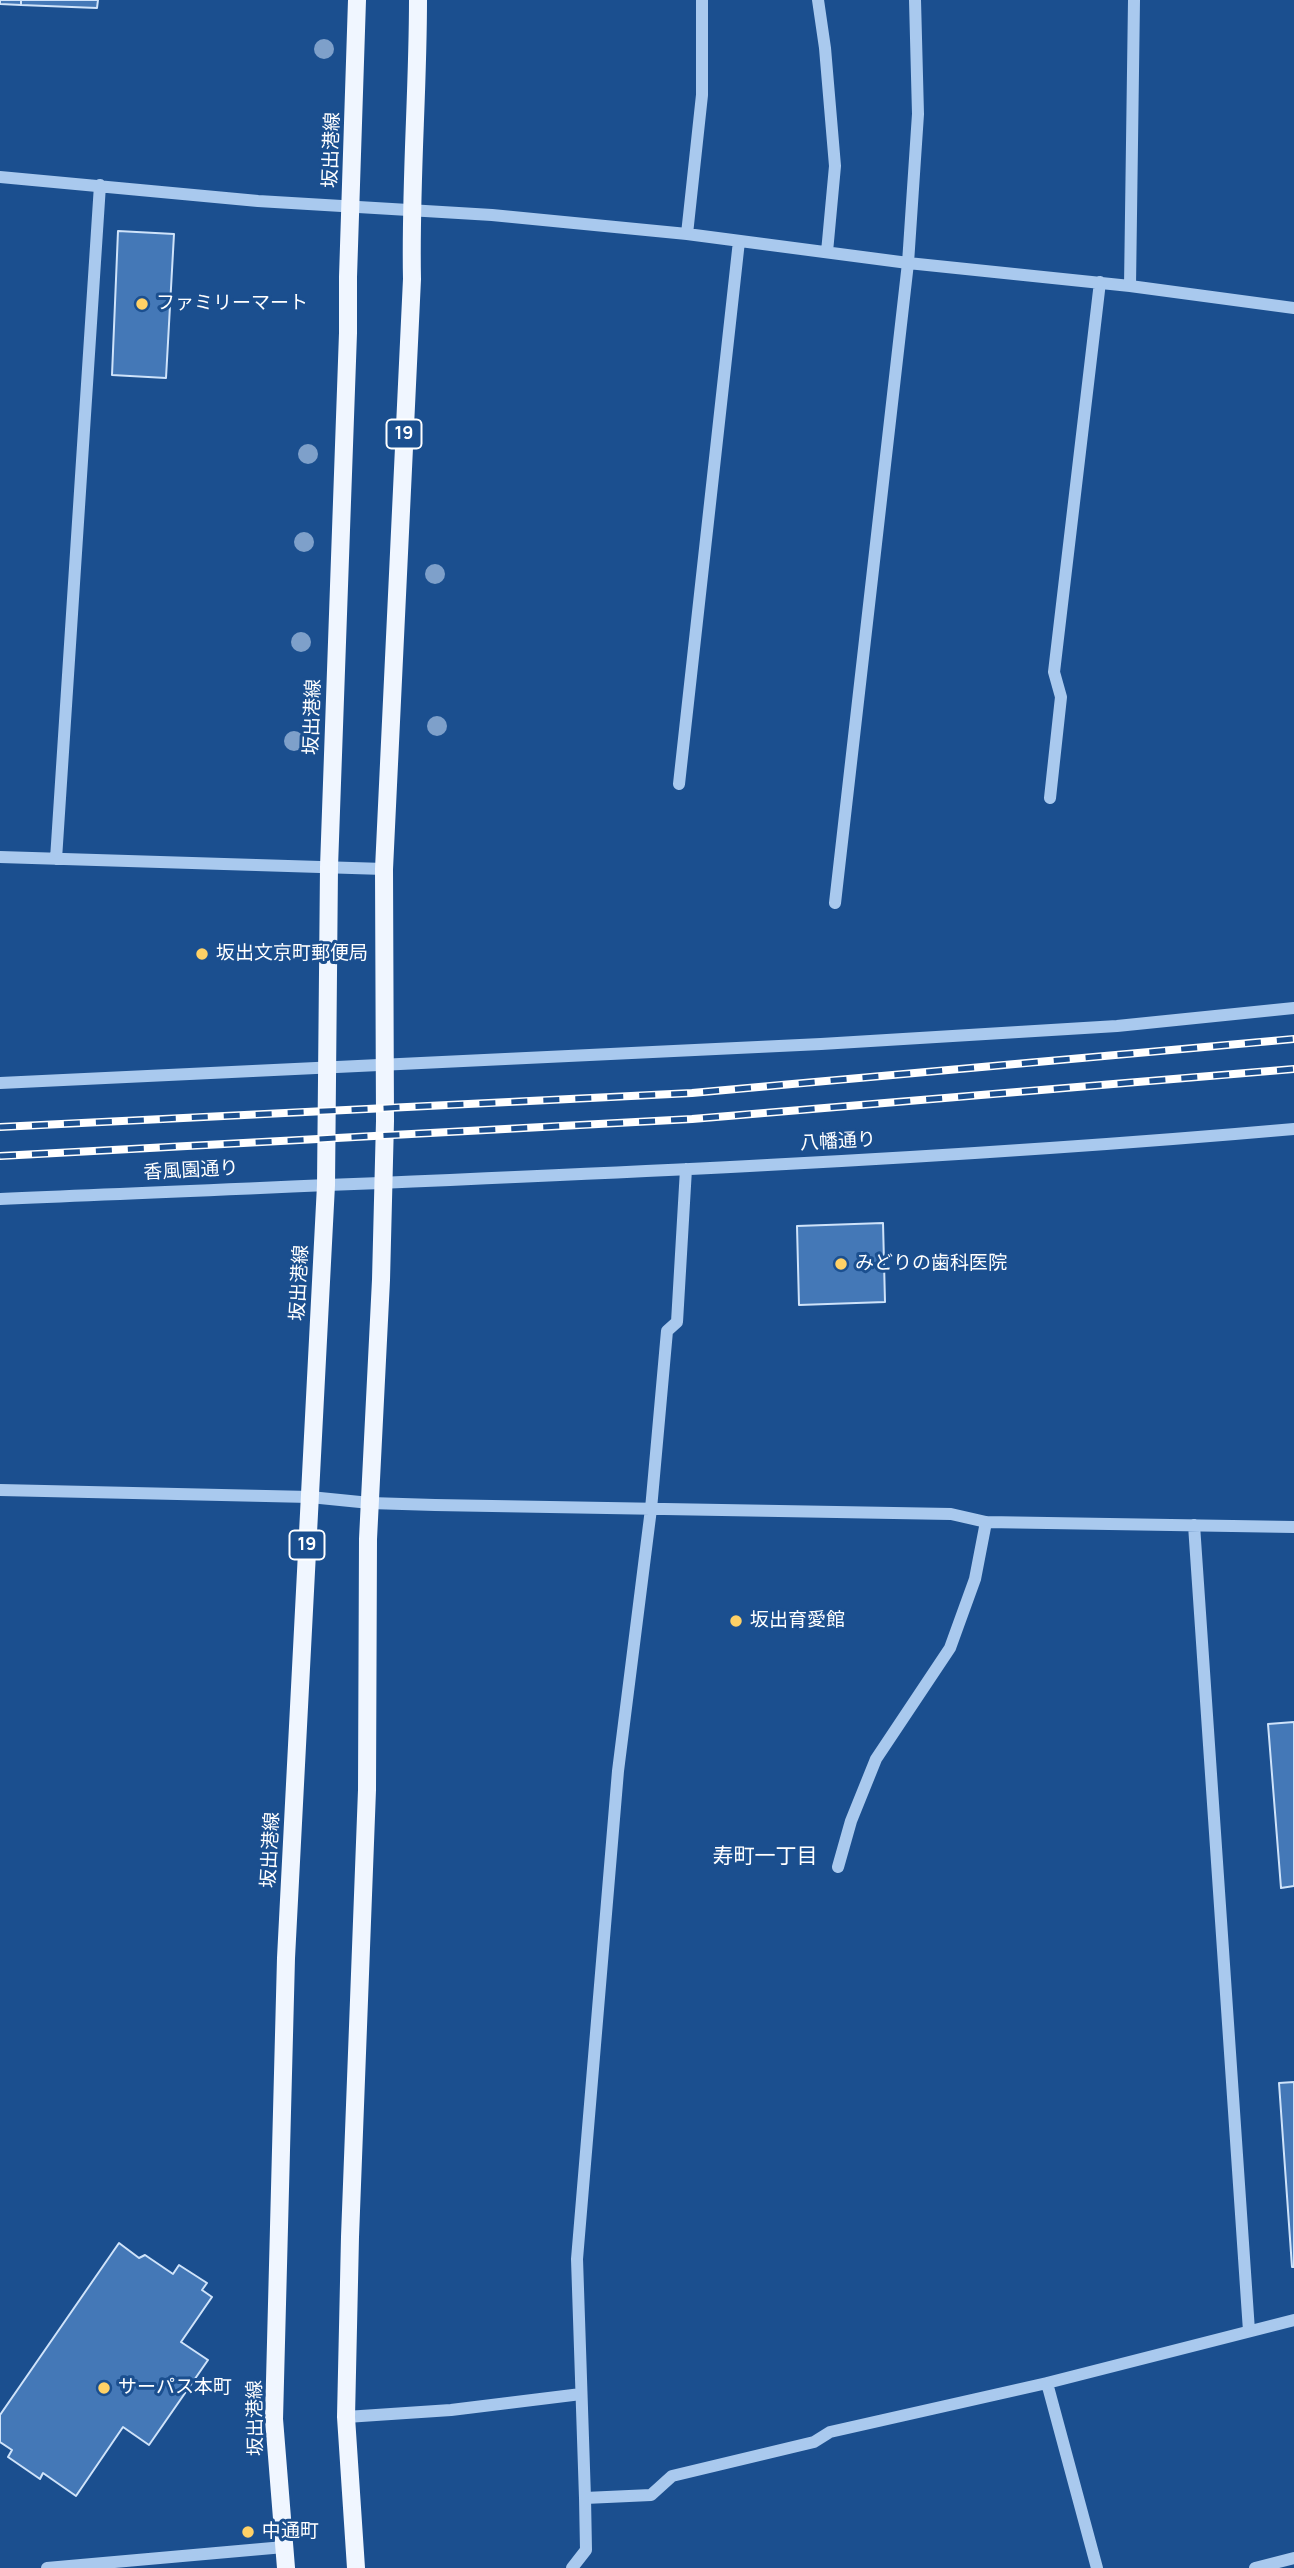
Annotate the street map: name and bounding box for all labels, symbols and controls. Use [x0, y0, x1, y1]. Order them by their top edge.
street label: 坂出港線 [319, 112, 345, 188]
place label: ファミリーマート [156, 293, 308, 315]
marker: ファミリーマート [134, 296, 150, 312]
road number: 19 [386, 420, 422, 448]
street label: 坂出港線 [300, 679, 326, 755]
place label: 坂出文京町郵便局 [216, 943, 368, 965]
marker: 坂出文京町郵便局 [194, 946, 210, 962]
street label: 八幡通り [799, 1129, 877, 1155]
street label: 香風園通り [143, 1157, 239, 1185]
street label: 坂出港線 [287, 1244, 313, 1322]
place label: みどりの歯科医院 [855, 1253, 1007, 1275]
marker: みどりの歯科医院 [833, 1256, 849, 1272]
road number: 19 [290, 1530, 324, 1560]
place label: 坂出育愛館 [750, 1610, 845, 1632]
marker: 坂出育愛館 [728, 1613, 744, 1629]
street label: 坂出港線 [258, 1811, 284, 1889]
district label: 寿町一丁目 [713, 1844, 817, 1870]
place label: サーパス本町 [118, 2377, 232, 2399]
marker: サーパス本町 [96, 2380, 112, 2396]
street label: 坂出港線 [244, 2380, 268, 2456]
place label: 中通町 [262, 2521, 319, 2543]
marker: 中通町 [240, 2524, 256, 2540]

